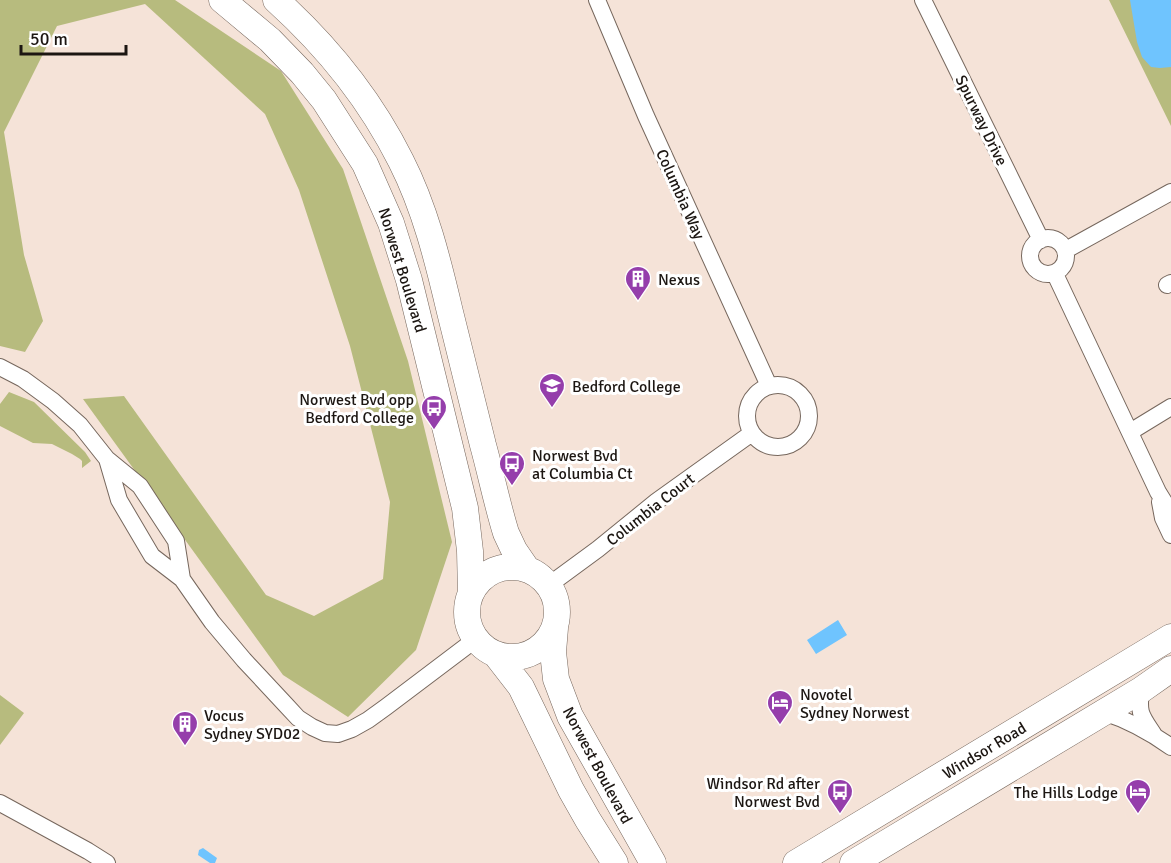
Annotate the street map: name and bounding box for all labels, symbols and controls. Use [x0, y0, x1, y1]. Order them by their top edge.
scale bar [21, 18, 126, 56]
text: 50 m [30, 28, 68, 50]
street label: Spurway Drive [951, 72, 1012, 169]
street label: Columbia Way [651, 146, 709, 243]
street label: Norwest Boulevard [374, 205, 431, 335]
building icon: Nexus [623, 264, 653, 302]
place label: Nexus [658, 270, 700, 290]
school or university icon: Bedford College [537, 371, 567, 409]
place label: Bedford College [572, 377, 681, 397]
place label: Norwest Bvd opp Bedford College [299, 390, 414, 428]
bus stop icon: Norwest Bvd opp Bedford College [419, 393, 449, 431]
place label: Norwest Bvd at Columbia Ct [532, 446, 633, 484]
bus stop icon: Norwest Bvd at Columbia Ct [497, 449, 527, 487]
street label: Columbia Court [602, 469, 699, 551]
place label: Novotel Sydney Norwest [800, 685, 910, 723]
hotel icon: Novotel Sydney Norwest [765, 688, 795, 726]
street label: Norwest Boulevard [558, 704, 636, 827]
place label: Vocus Sydney SYD02 [204, 706, 300, 744]
building icon: Vocus Sydney SYD02 [170, 709, 200, 747]
street label: Windsor Road [939, 718, 1030, 784]
place label: Windsor Rd after Norwest Bvd [706, 774, 820, 812]
bus stop icon: Windsor Rd after Norwest Bvd [825, 777, 855, 815]
hotel icon: The Hills Lodge [1123, 777, 1153, 815]
place label: The Hills Lodge [1014, 783, 1118, 803]

